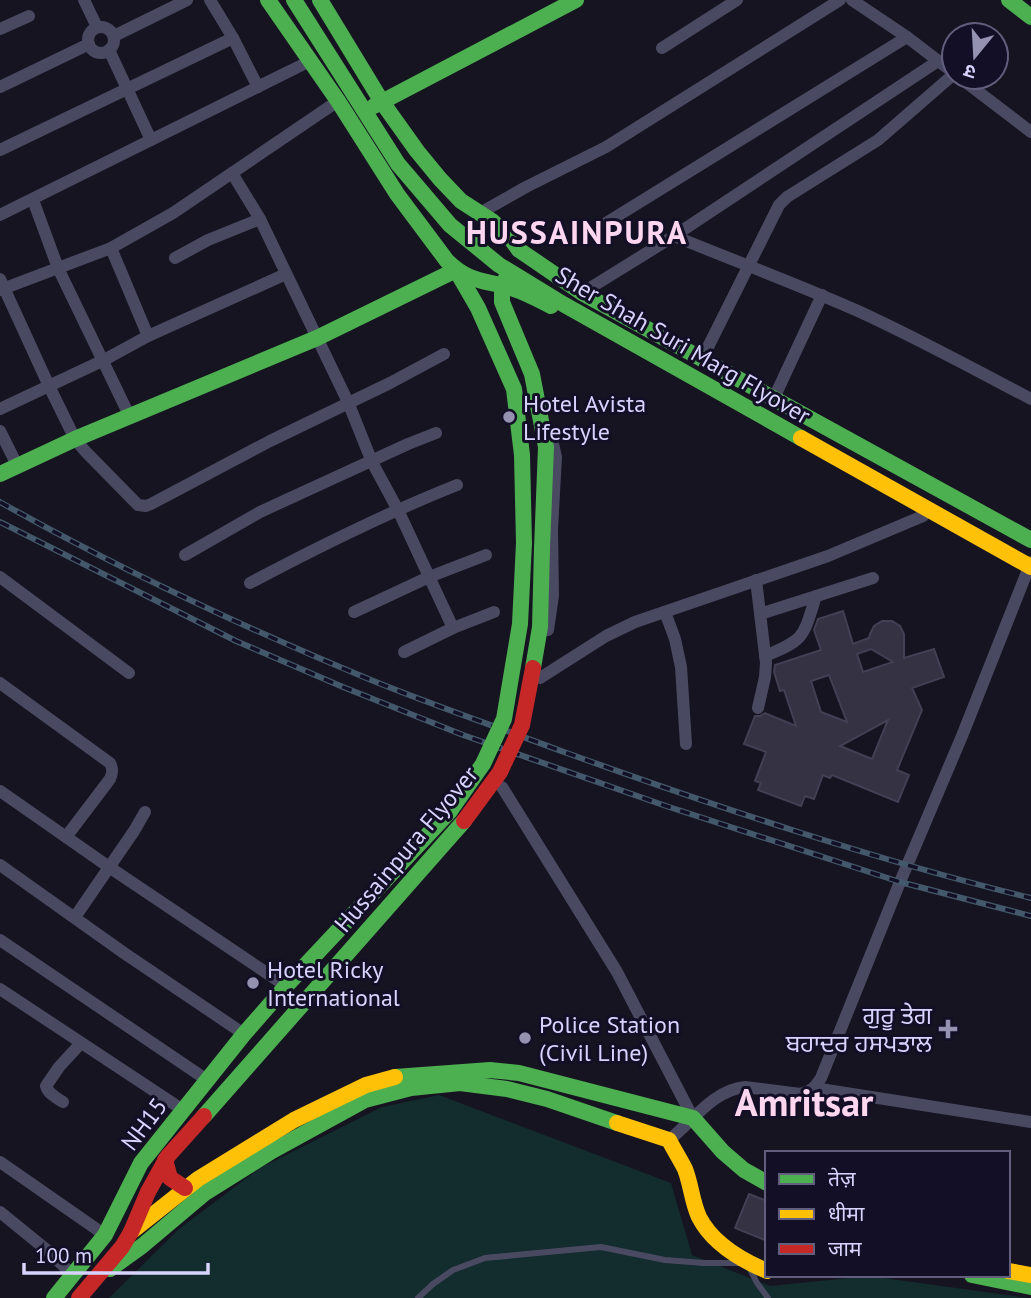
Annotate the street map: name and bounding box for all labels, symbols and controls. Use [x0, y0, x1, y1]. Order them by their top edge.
north arrow [940, 21, 1010, 91]
text: उ [960, 59, 979, 85]
district label: HUSSAINPURA [466, 211, 688, 253]
street label: Sher Shah Suri Marg Flyover [550, 259, 816, 431]
place label: Hotel Avista Lifestyle [523, 388, 646, 447]
marker: Hotel Avista Lifestyle [501, 409, 517, 425]
street label: Hussainpura Flyover [327, 759, 485, 939]
place label: Hotel Ricky International [267, 954, 400, 1013]
marker: Hotel Ricky International [245, 975, 261, 991]
place label: ਗੁਰੂ ਤੇਗ ਬਹਾਦਰ ਹਸਪਤਾਲ [785, 1000, 933, 1059]
place label: Police Station (Civil Line) [539, 1009, 680, 1068]
marker: ਗੁਰੂ ਤੇਗ ਬਹਾਦਰ ਹਸਪਤਾਲ [938, 1019, 958, 1039]
marker: Police Station (Civil Line) [517, 1030, 533, 1046]
district label: Amritsar [735, 1077, 874, 1126]
street label: NH15 [114, 1091, 174, 1157]
legend [765, 1151, 1010, 1277]
text: तेज़ [828, 1165, 856, 1192]
text: धीमा [828, 1200, 865, 1227]
scale bar [24, 1232, 208, 1276]
text: जाम [828, 1235, 862, 1262]
text: 100 m [35, 1242, 92, 1269]

